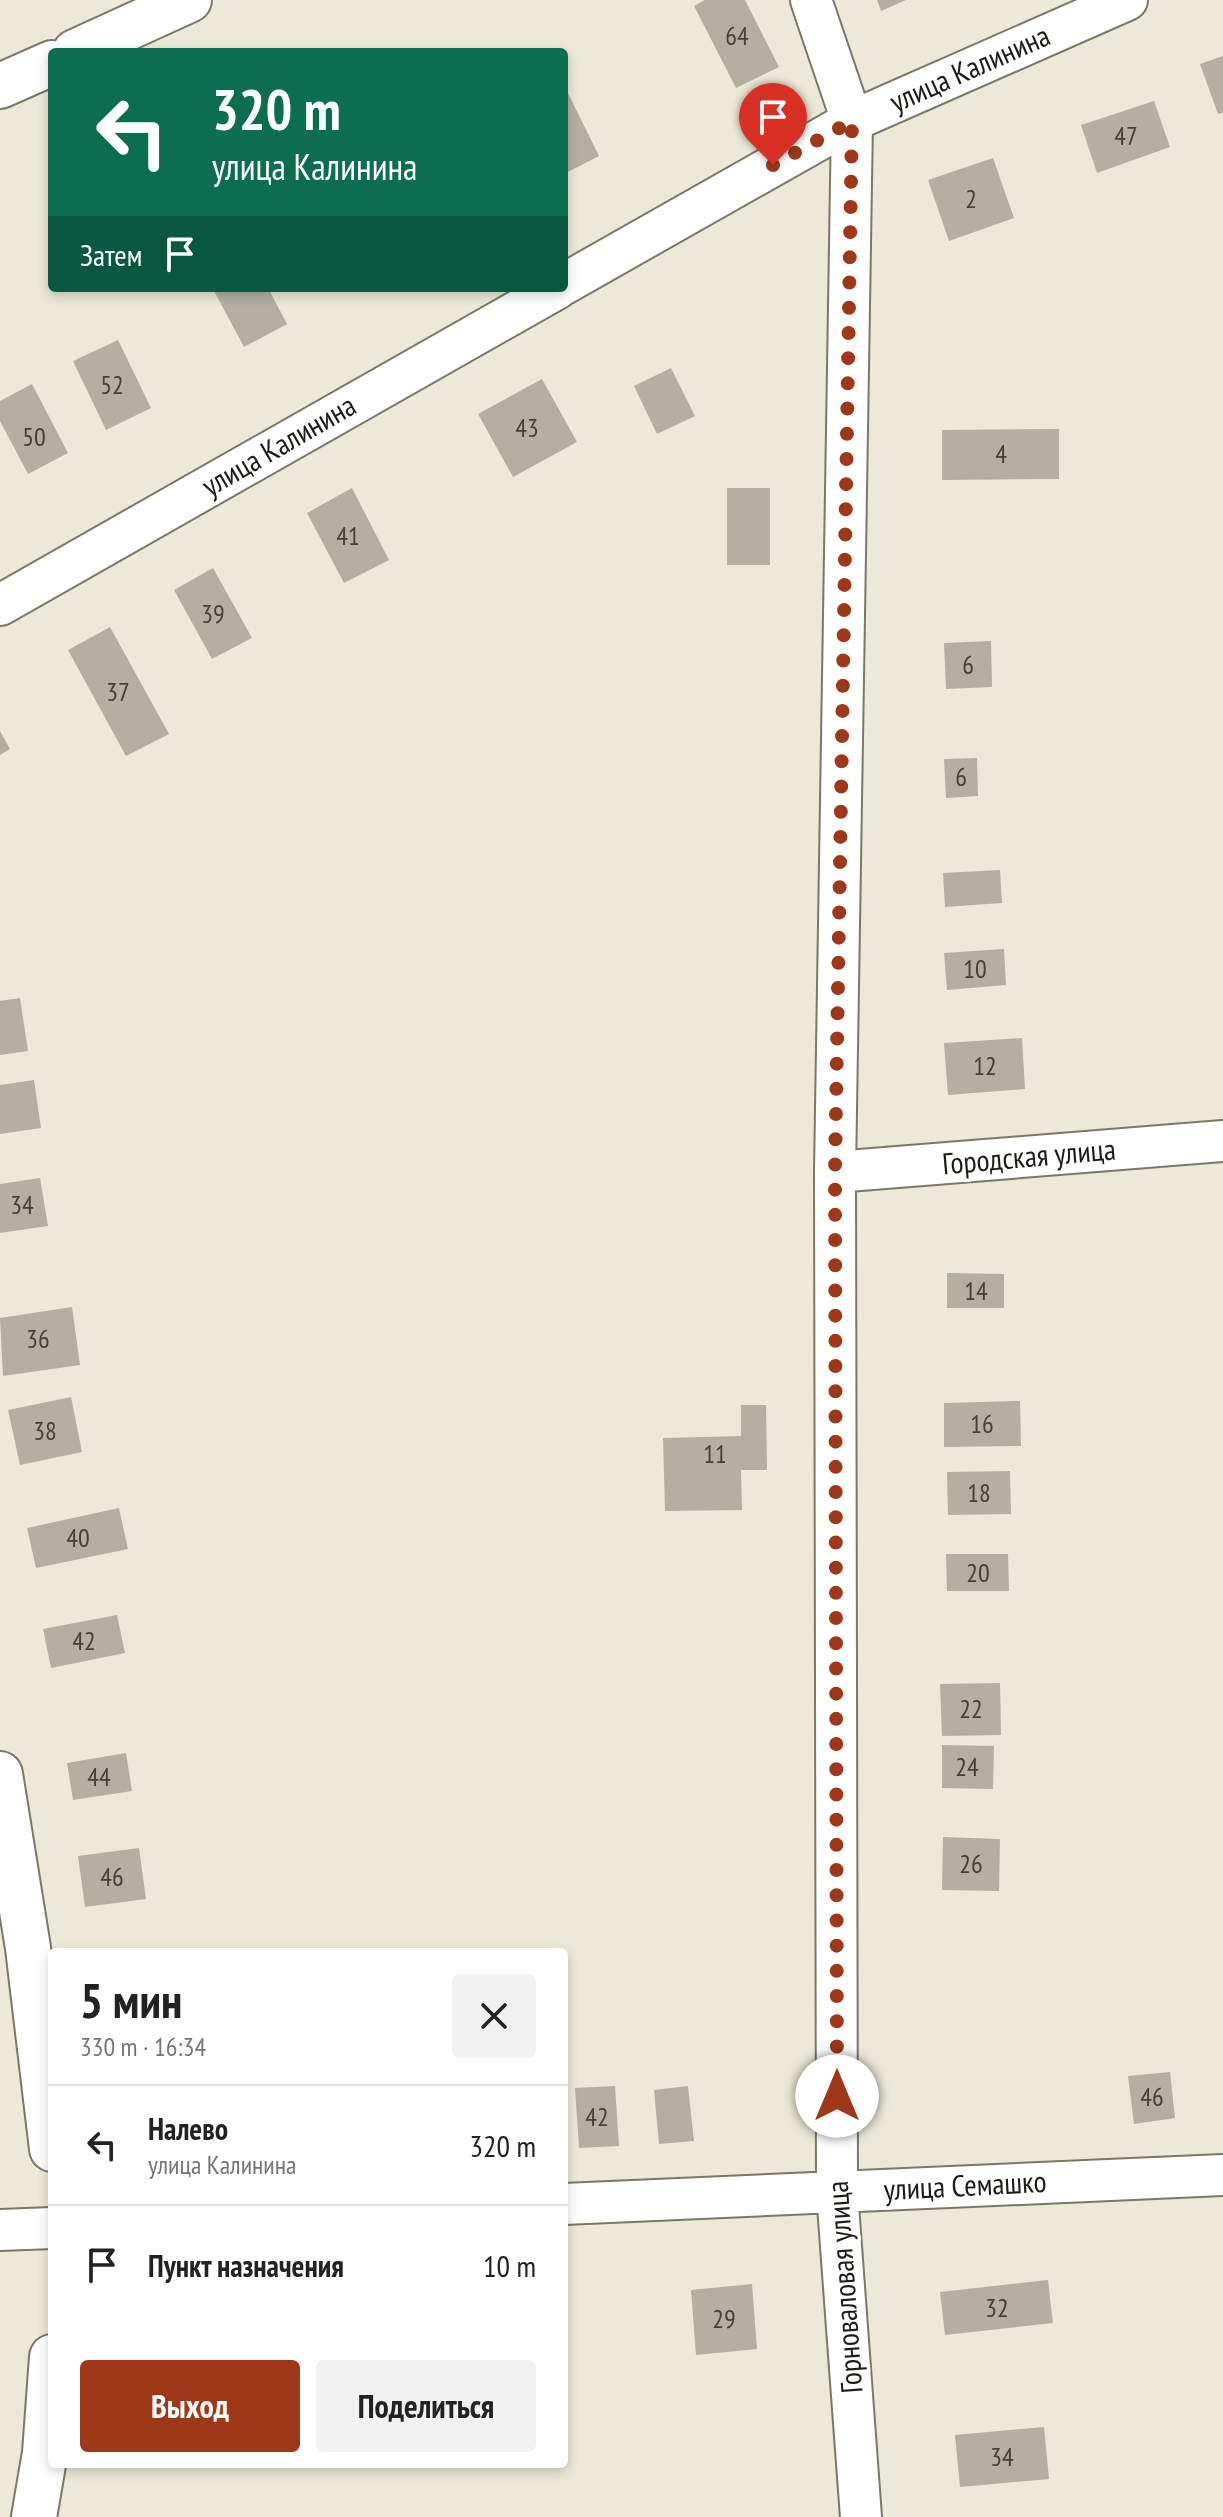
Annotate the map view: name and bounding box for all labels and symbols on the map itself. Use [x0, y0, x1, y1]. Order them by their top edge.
street label: улица Калинина [883, 15, 1056, 120]
house number: 64 [725, 19, 749, 52]
pin [739, 83, 807, 165]
house number: 47 [1114, 119, 1138, 152]
house number: 2 [965, 182, 977, 215]
house number: 52 [100, 368, 124, 401]
street label: улица Калинина [194, 385, 362, 504]
house number: 43 [515, 411, 539, 444]
house number: 50 [22, 420, 46, 453]
house number: 4 [995, 437, 1007, 470]
house number: 41 [336, 519, 360, 552]
house number: 39 [201, 597, 225, 630]
house number: 6 [962, 648, 974, 681]
house number: 37 [106, 675, 130, 708]
house number: 6 [955, 760, 967, 793]
house number: 10 [963, 952, 987, 985]
house number: 12 [973, 1049, 997, 1082]
street label: Городская улица [941, 1129, 1117, 1183]
house number: 34 [10, 1188, 34, 1221]
house number: 14 [964, 1274, 988, 1307]
house number: 36 [26, 1322, 50, 1355]
house number: 16 [970, 1407, 994, 1440]
house number: 38 [33, 1414, 57, 1447]
house number: 11 [703, 1437, 727, 1470]
house number: 18 [967, 1476, 991, 1509]
house number: 40 [66, 1521, 90, 1554]
house number: 20 [966, 1556, 990, 1589]
house number: 42 [72, 1624, 96, 1657]
house number: 22 [959, 1692, 983, 1725]
house number: 24 [955, 1750, 979, 1783]
house number: 44 [87, 1760, 111, 1793]
house number: 26 [959, 1847, 983, 1880]
house number: 46 [100, 1860, 124, 1893]
position arrow [795, 2054, 879, 2138]
house number: 46 [1140, 2080, 1164, 2113]
house number: 42 [585, 2100, 609, 2133]
street label: улица Семашко [883, 2161, 1047, 2208]
street label: Горноваловая улица [817, 2180, 870, 2395]
house number: 32 [985, 2291, 1009, 2324]
house number: 29 [712, 2302, 736, 2335]
house number: 34 [990, 2440, 1014, 2473]

